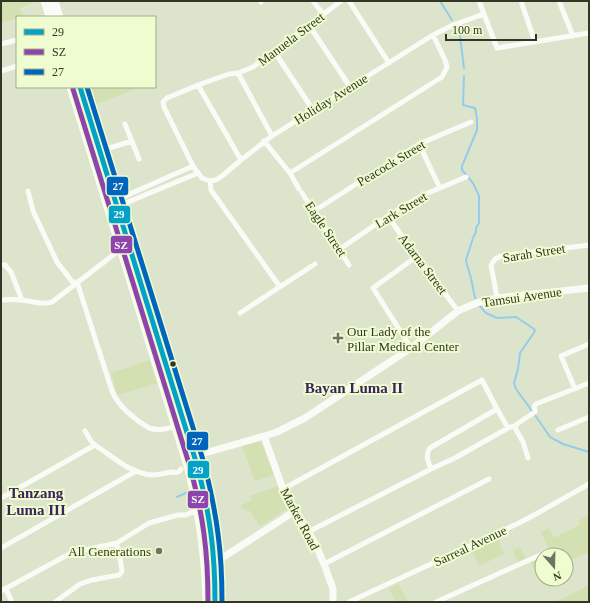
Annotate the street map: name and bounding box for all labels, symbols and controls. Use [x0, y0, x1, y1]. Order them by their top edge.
street label: Manuela Street [255, 9, 327, 69]
legend [16, 16, 156, 88]
scale bar [446, 16, 536, 42]
text: 100 m [452, 23, 483, 37]
text: 29 [52, 25, 64, 39]
text: SZ [52, 45, 66, 59]
text: 27 [52, 65, 64, 79]
street label: Holiday Avenue [291, 70, 371, 128]
street label: Peacock Street [354, 137, 428, 189]
line badge: 27 [106, 176, 129, 196]
text: 27 [113, 180, 124, 192]
street label: Lark Street [372, 188, 430, 231]
street label: Eagle Street [302, 199, 350, 260]
line badge: 29 [108, 205, 131, 224]
text: 29 [114, 208, 125, 220]
street label: Adarna Street [395, 231, 451, 298]
line badge: SZ [110, 235, 133, 254]
text: SZ [114, 239, 128, 251]
street label: Sarah Street [502, 241, 567, 265]
street label: Tamsui Avenue [481, 284, 563, 310]
place label: Our Lady of the Pillar Medical Center [347, 324, 460, 354]
marker: Our Lady of the Pillar Medical Center [332, 332, 344, 344]
unlabelled marker [168, 359, 178, 369]
district label: Bayan Luma II [305, 380, 403, 396]
line badge: 27 [186, 431, 209, 451]
text: 27 [192, 435, 203, 447]
line badge: 29 [187, 460, 210, 479]
text: 29 [193, 464, 204, 476]
district label: Tanzang Luma III [6, 485, 66, 518]
street label: Market Road [277, 485, 323, 553]
line badge: SZ [187, 490, 209, 509]
text: SZ [191, 493, 205, 505]
street label: Sarreal Avenue [431, 522, 509, 569]
place label: All Generations [68, 544, 151, 559]
marker: All Generations [154, 546, 164, 556]
north arrow [534, 547, 574, 587]
text: N [552, 569, 563, 583]

